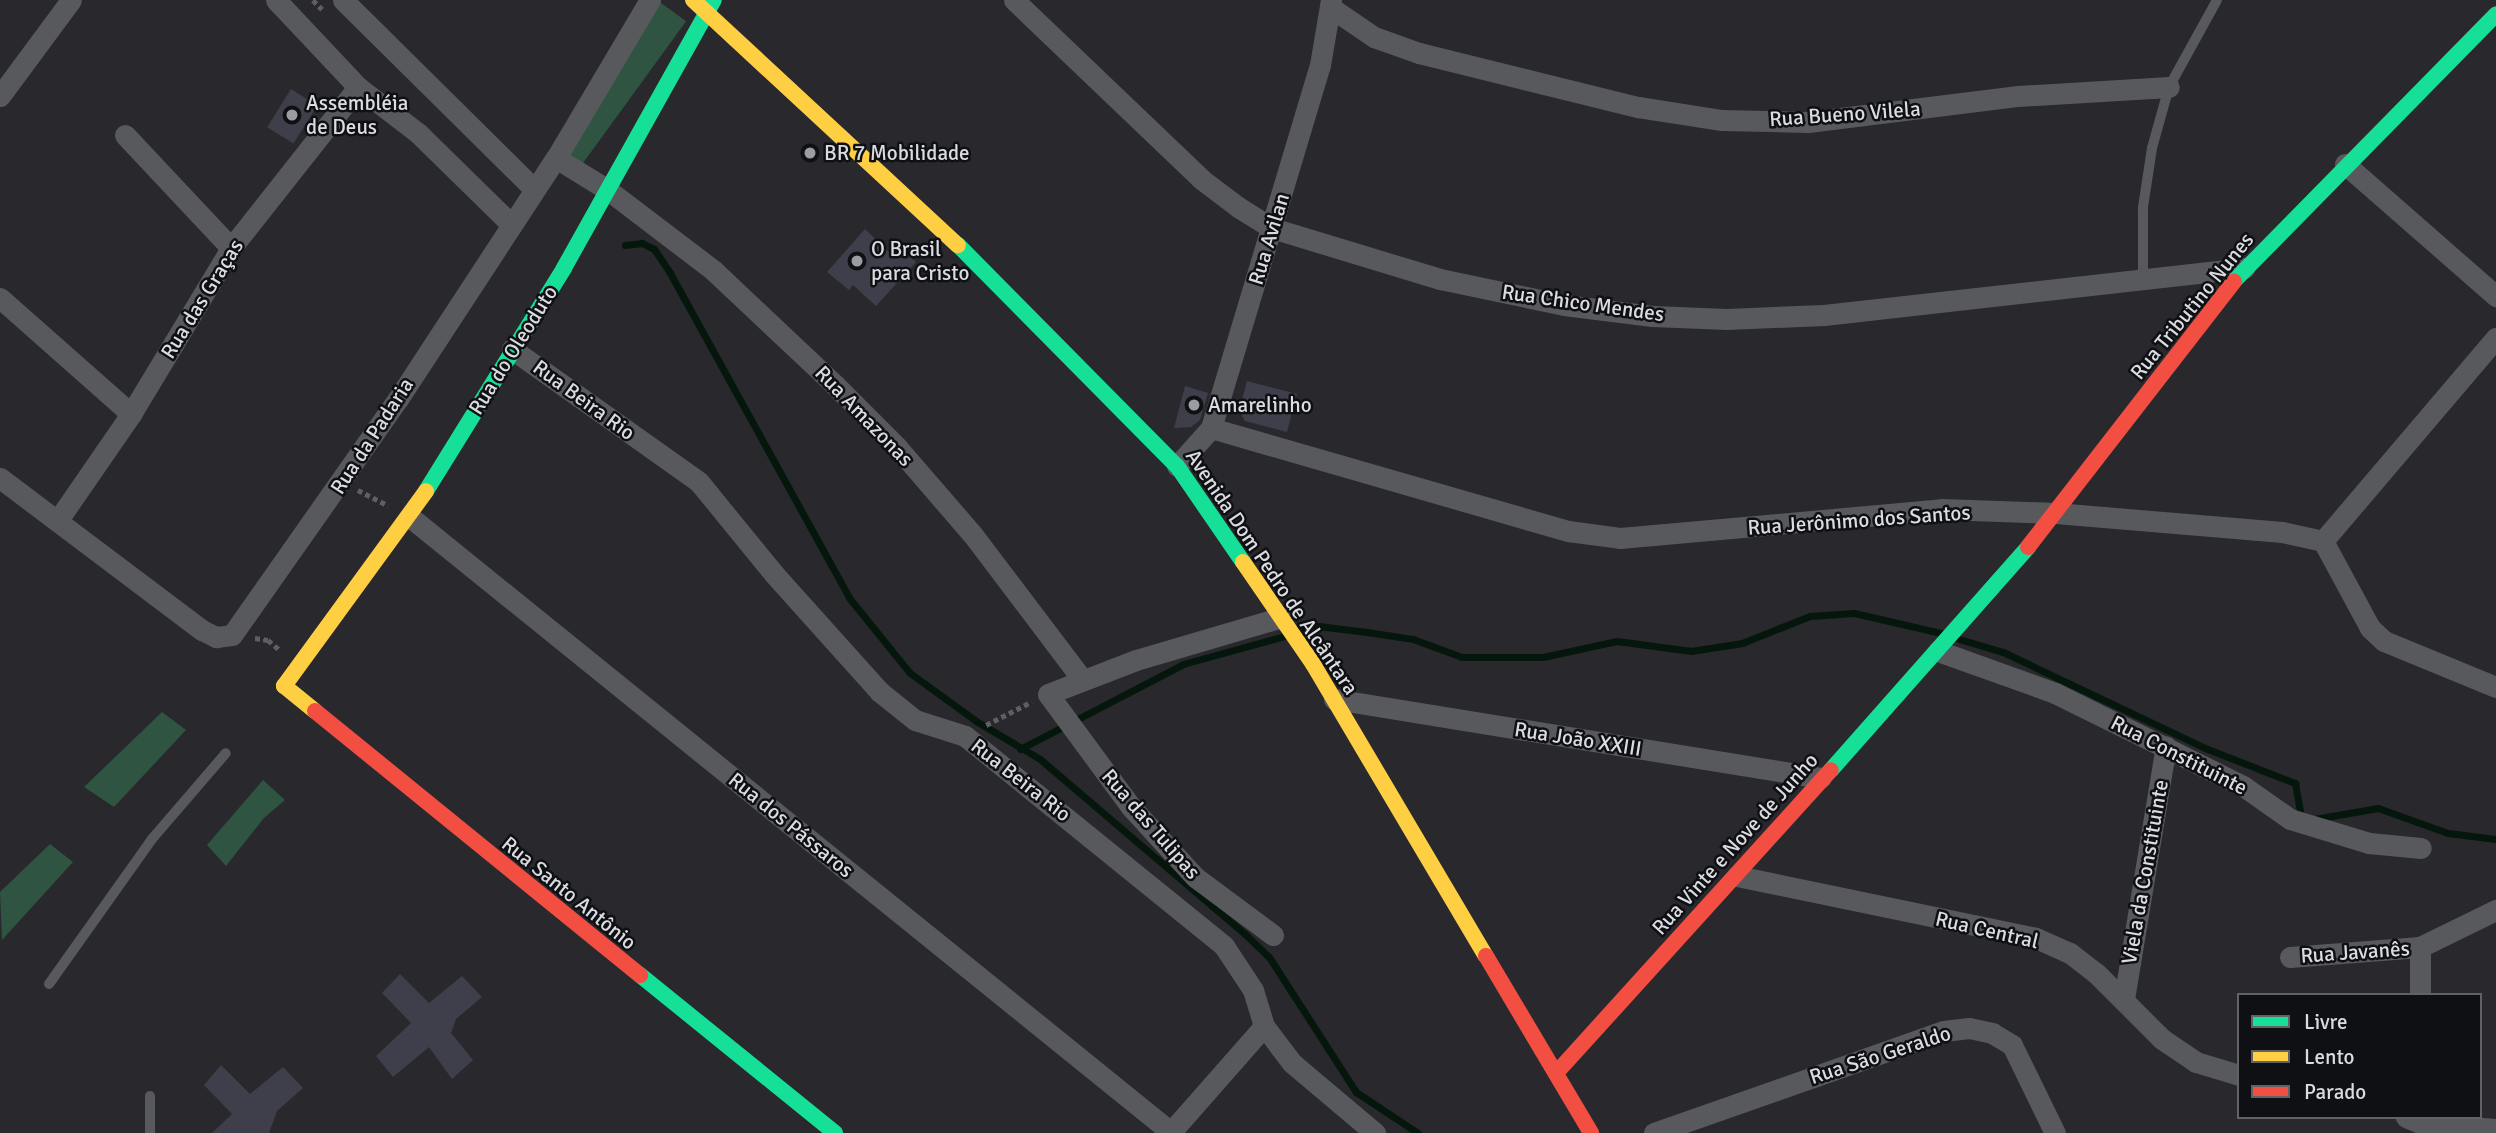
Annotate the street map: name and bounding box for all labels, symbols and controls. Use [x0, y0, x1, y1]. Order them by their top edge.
place label: Assembléia de Deus [306, 90, 408, 140]
street label: Rua Bueno Vilela [1768, 96, 1922, 132]
marker: Assembléia de Deus [284, 107, 300, 123]
place label: BR 7 Mobilidade [824, 140, 970, 166]
marker: BR 7 Mobilidade [802, 145, 818, 161]
street label: Rua Avilan [1243, 190, 1295, 288]
street label: Rua Tributino Nunes [2125, 227, 2259, 385]
street label: Rua das Graças [155, 235, 249, 363]
place label: O Brasil para Cristo [871, 236, 969, 286]
marker: O Brasil para Cristo [849, 253, 865, 269]
street label: Rua Chico Mendes [1500, 279, 1666, 327]
street label: Rua do Oleoduto [463, 281, 563, 419]
street label: Rua Beira Rio [528, 355, 640, 445]
street label: Rua Amazonas [810, 360, 918, 472]
street label: Rua da Padaria [325, 373, 419, 499]
place label: Amarelinho [1208, 392, 1312, 418]
marker: Amarelinho [1186, 397, 1202, 413]
street label: Avenida Dom Pedro de Alcântara [1180, 444, 1364, 700]
street label: Rua Jerônimo dos Santos [1747, 500, 1971, 540]
street label: Rua Constituinte [2107, 710, 2251, 800]
street label: Rua João XXIII [1513, 717, 1643, 761]
street label: Rua Beira Rio [966, 733, 1076, 827]
street label: Rua Vinte e Nove de Junho [1647, 748, 1823, 940]
street label: Rua das Tulipas [1096, 764, 1206, 884]
street label: Rua dos Pássaros [723, 767, 859, 883]
street label: Viela da Constituinte [2116, 778, 2174, 966]
street label: Rua Santo Antônio [497, 831, 641, 955]
street label: Rua Central [1933, 906, 2041, 954]
street label: Rua Javanês [2300, 936, 2410, 968]
legend [2237, 993, 2482, 1119]
text: Livre [2304, 1009, 2347, 1035]
street label: Rua São Geraldo [1806, 1020, 1954, 1090]
text: Lento [2304, 1044, 2354, 1070]
text: Parado [2304, 1079, 2366, 1105]

